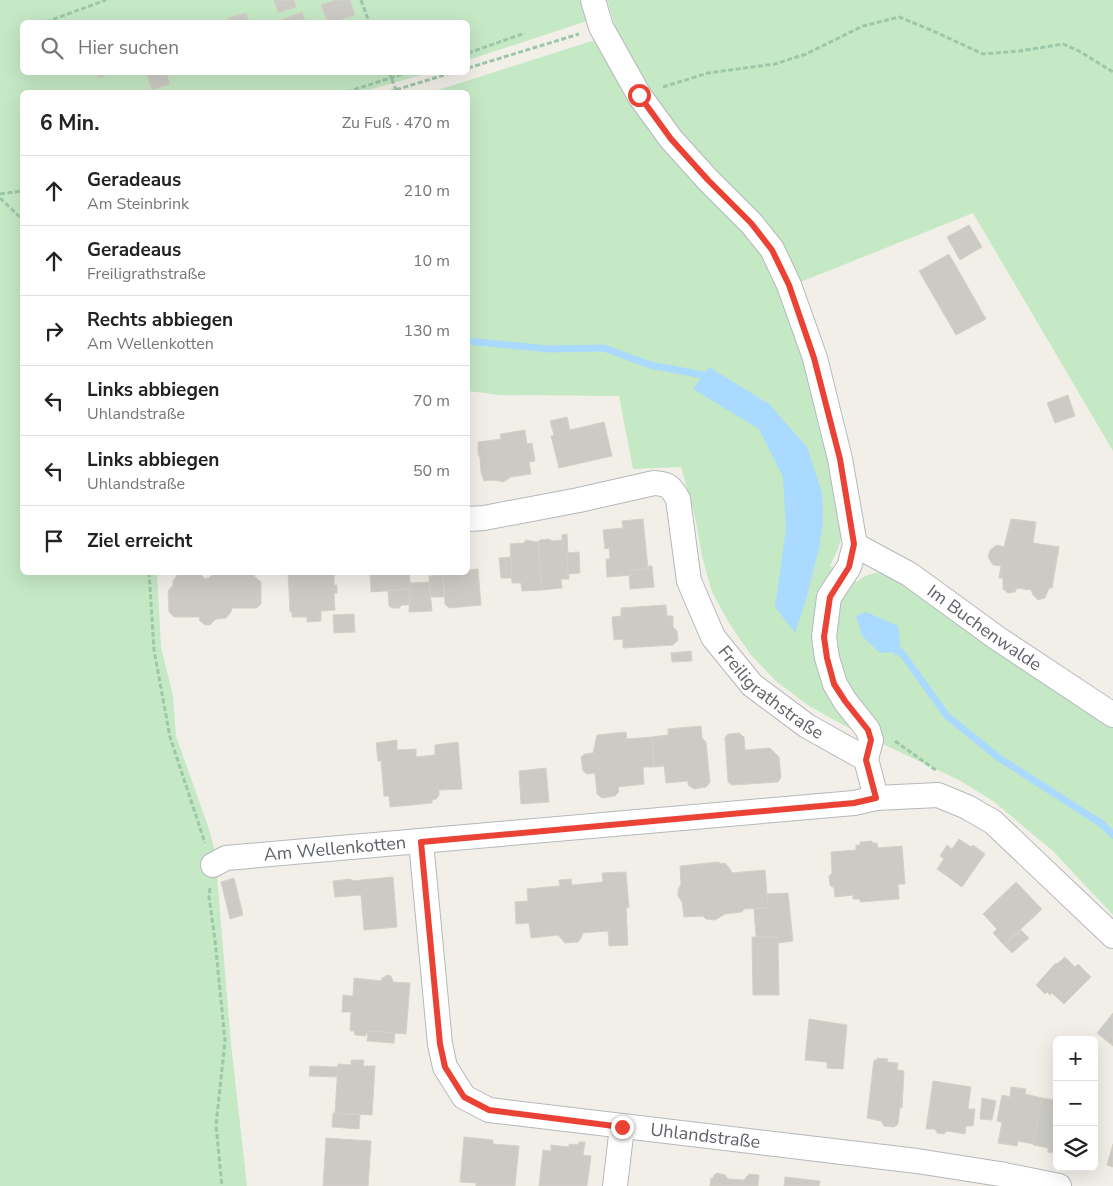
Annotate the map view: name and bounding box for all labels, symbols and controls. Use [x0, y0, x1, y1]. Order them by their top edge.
search box [20, 20, 470, 75]
icon: search [38, 34, 66, 62]
text: Hier suchen [78, 35, 179, 61]
route start [628, 84, 651, 107]
text: 6 Min. [40, 109, 99, 137]
text: Zu Fuß · 470 m [342, 112, 450, 134]
text: Geradeaus [87, 167, 181, 193]
icon: ahead [40, 177, 68, 205]
text: 210 m [403, 180, 450, 202]
text: Am Steinbrink [87, 193, 189, 215]
text: Geradeaus [87, 237, 181, 263]
icon: ahead [40, 247, 68, 275]
text: 10 m [413, 250, 450, 272]
text: Freiligrathstraße [87, 263, 206, 285]
text: Rechts abbiegen [87, 307, 233, 333]
icon: right [40, 317, 68, 345]
text: 130 m [403, 320, 450, 342]
text: Am Wellenkotten [87, 333, 214, 355]
text: Links abbiegen [87, 377, 219, 403]
icon: left [40, 387, 68, 415]
text: 70 m [413, 390, 450, 412]
text: Uhlandstraße [87, 403, 185, 425]
text: Links abbiegen [87, 447, 219, 473]
icon: left [40, 457, 68, 485]
text: 50 m [413, 460, 450, 482]
text: Uhlandstraße [87, 473, 185, 495]
icon: arrive [40, 527, 68, 555]
text: Ziel erreicht [87, 528, 192, 554]
street label: Im Buchenwalde [922, 579, 1046, 676]
street label: Freiligrathstraße [713, 640, 828, 745]
street label: Am Wellenkotten [263, 830, 407, 867]
map controls [1053, 1036, 1098, 1171]
button: + [1053, 1036, 1098, 1081]
button: − [1053, 1081, 1098, 1126]
route end [611, 1116, 634, 1139]
street label: Uhlandstraße [649, 1117, 762, 1154]
button: layers [1053, 1126, 1098, 1171]

